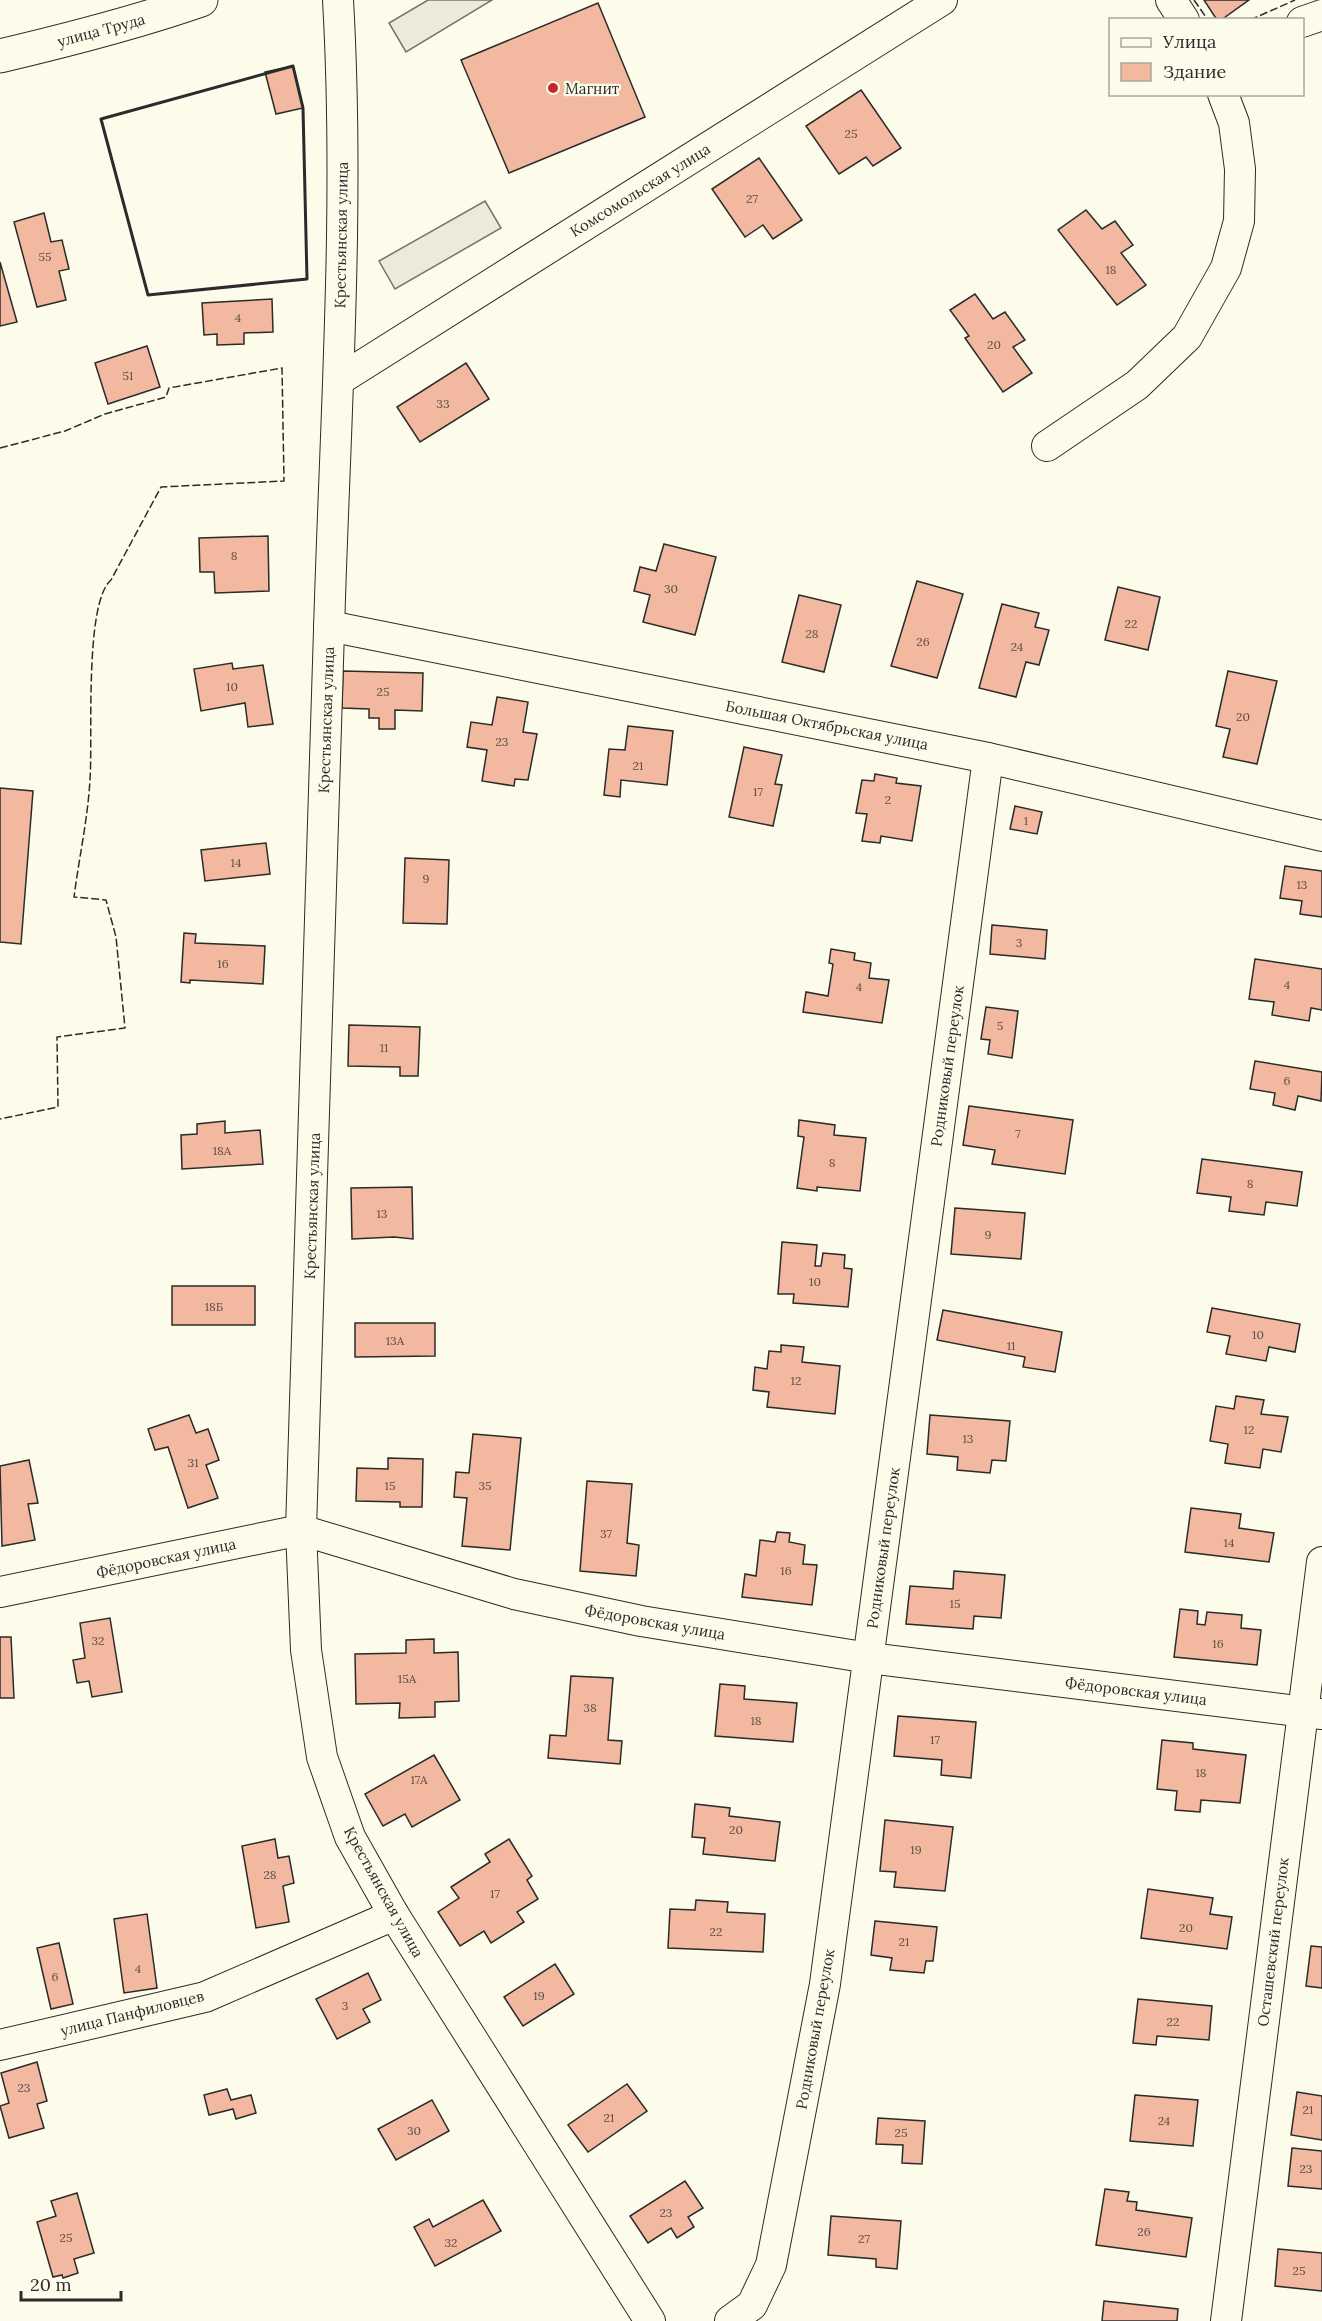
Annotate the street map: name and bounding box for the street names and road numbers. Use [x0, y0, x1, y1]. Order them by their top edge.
street label: улица Труда [55, 9, 147, 51]
street label: Комсомольская улица [566, 139, 714, 241]
street label: Крестьянская улица [330, 161, 352, 309]
street label: Крестьянская улица [314, 646, 338, 794]
street label: Большая Октябрьская улица [724, 696, 930, 754]
street label: Родниковый переулок [926, 984, 968, 1148]
street label: Крестьянская улица [300, 1132, 324, 1280]
street label: Родниковый переулок [862, 1466, 904, 1630]
street label: Фёдоровская улица [94, 1534, 238, 1582]
street label: Фёдоровская улица [583, 1600, 727, 1644]
street label: Фёдоровская улица [1064, 1673, 1208, 1709]
street label: Крестьянская улица [340, 1823, 428, 1961]
street label: Осташевский переулок [1253, 1856, 1293, 2028]
street label: Родниковый переулок [792, 1947, 838, 2111]
street label: улица Панфиловцев [58, 1986, 206, 2040]

